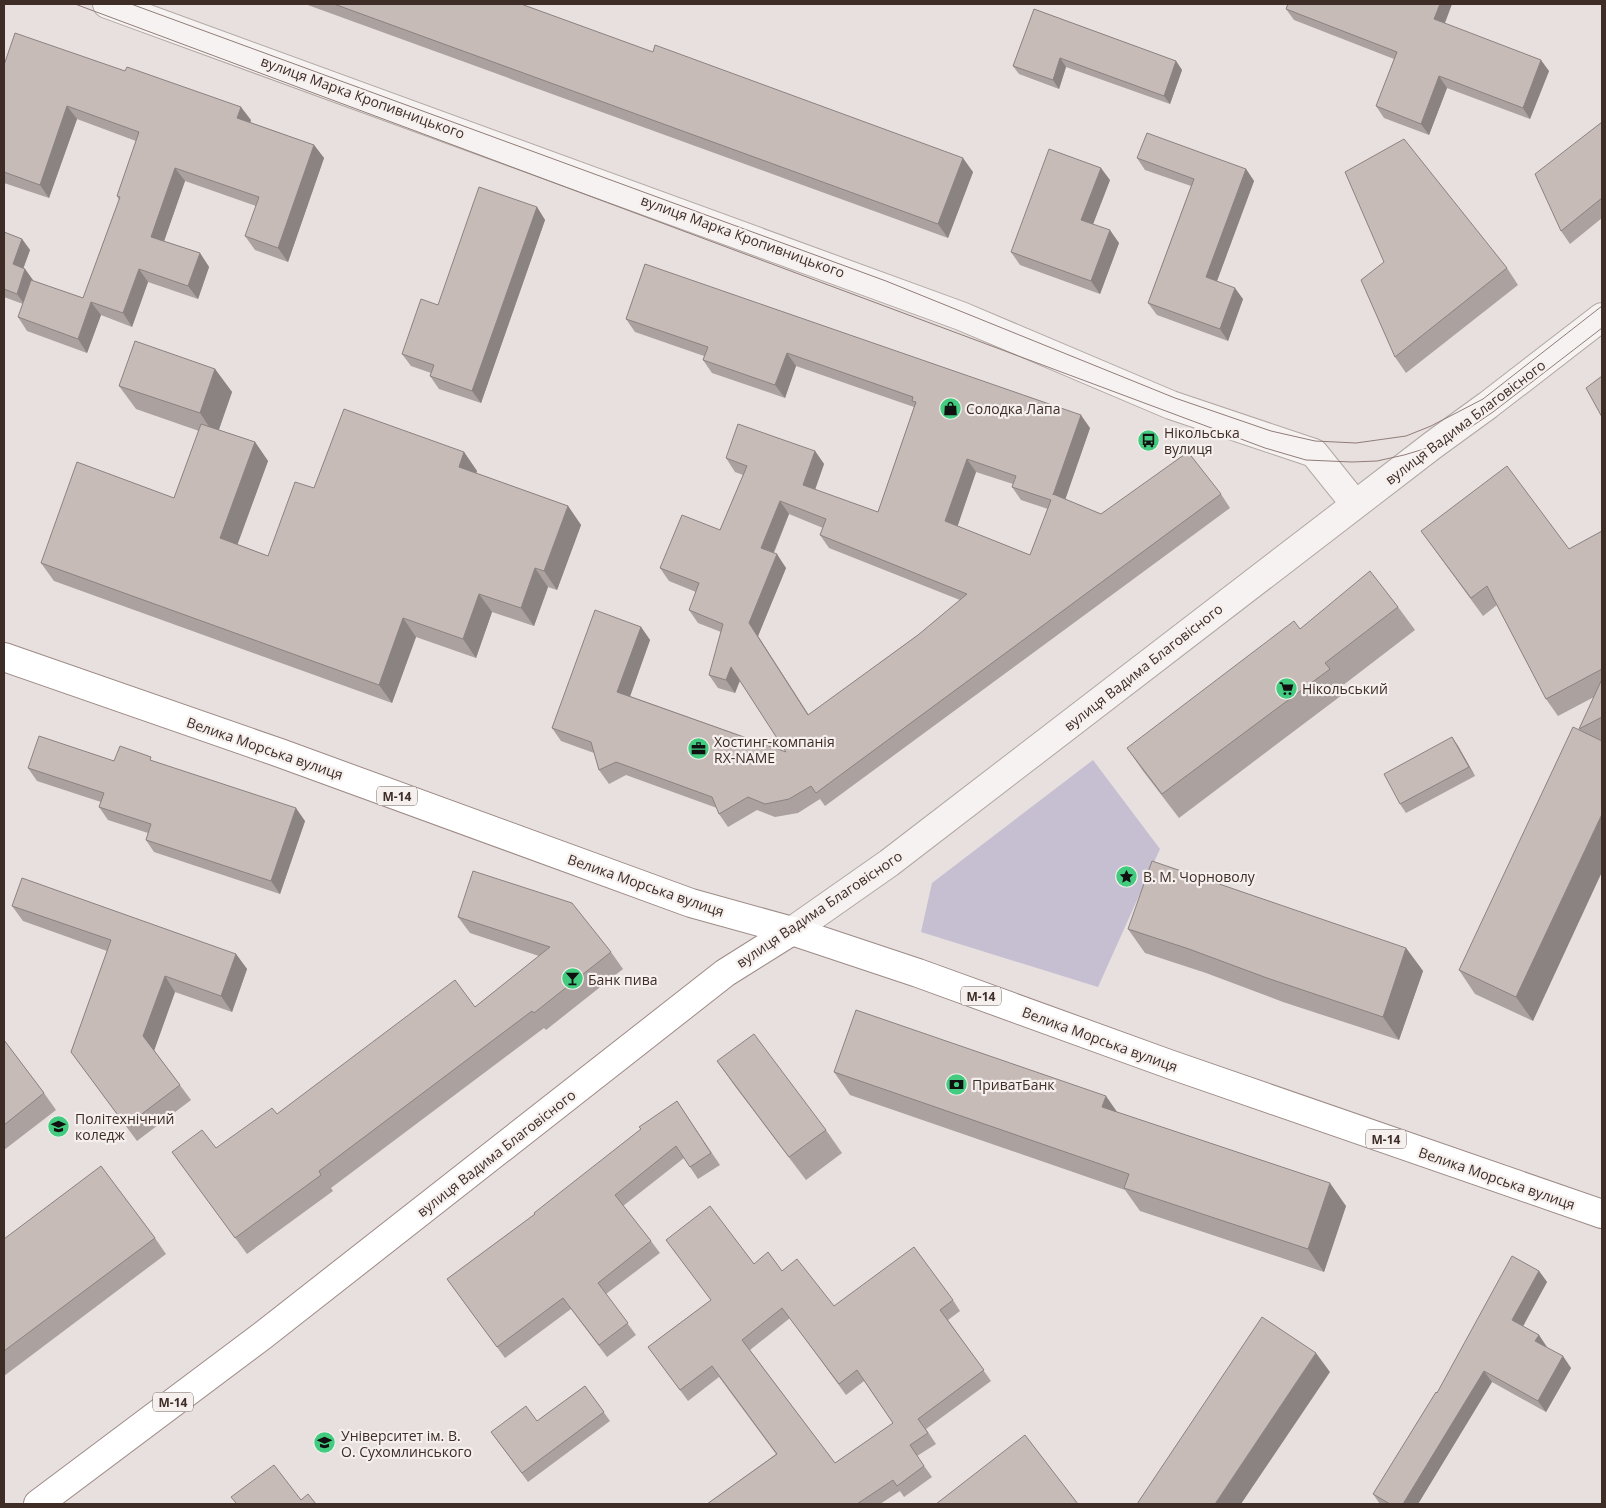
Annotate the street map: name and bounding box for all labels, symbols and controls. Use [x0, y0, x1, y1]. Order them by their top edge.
street label: вулиця Марка Кропивницького [258, 51, 468, 143]
street label: вулиця Марка Кропивницького [638, 190, 848, 282]
street label: вулиця Вадима Благовісного [1381, 355, 1549, 489]
shop icon: Солодка Лапа [938, 396, 962, 420]
place label: Солодка Лапа [966, 399, 1060, 418]
place label: Нікольська вулиця [1164, 423, 1240, 458]
bus stop icon: Нікольська вулиця [1136, 428, 1160, 452]
street label: вулиця Вадима Благовісного [1060, 599, 1226, 735]
supermarket icon: Нікольський [1274, 676, 1298, 700]
place label: Нікольський [1302, 679, 1388, 698]
street label: Велика Морська вулиця [184, 712, 346, 784]
place label: Хостинг-компанія RX-NAME [714, 732, 835, 767]
office icon: Хостинг-компанія RX-NAME [686, 737, 710, 761]
road number: М-14 [377, 786, 417, 806]
street label: вулиця Вадима Благовісного [732, 846, 906, 972]
street label: Велика Морська вулиця [565, 849, 727, 921]
place icon: В. М. Чорноволу [1115, 864, 1139, 888]
place label: В. М. Чорноволу [1143, 867, 1256, 886]
bar icon: Банк пива [560, 967, 584, 991]
place label: Банк пива [588, 970, 657, 989]
road number: М-14 [961, 986, 1001, 1006]
street label: Велика Морська вулиця [1020, 1002, 1180, 1076]
bank icon: ПриватБанк [944, 1072, 968, 1096]
place label: ПриватБанк [972, 1075, 1055, 1094]
street label: вулиця Вадима Благовісного [413, 1085, 579, 1221]
place label: Політехнічний коледж [75, 1109, 175, 1144]
school or university icon: Політехнічний коледж [47, 1114, 71, 1138]
road number: М-14 [1366, 1130, 1406, 1148]
street label: Велика Морська вулиця [1416, 1142, 1578, 1214]
road number: М-14 [153, 1392, 193, 1411]
place label: Університет ім. В. О. Сухомлинського [341, 1426, 472, 1461]
school or university icon: Університет ім. В. О. Сухомлинського [313, 1431, 337, 1455]

